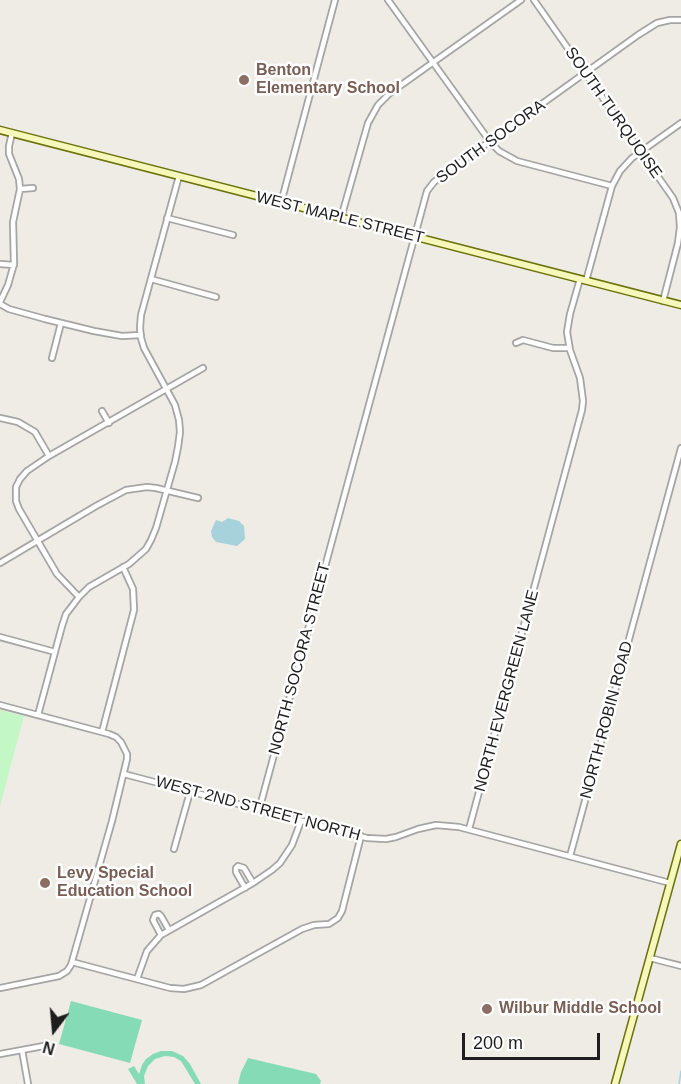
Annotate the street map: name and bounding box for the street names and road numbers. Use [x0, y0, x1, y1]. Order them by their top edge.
street label: SOUTH TURQUOISE [561, 44, 665, 182]
street label: SOUTH SOCORA [433, 96, 549, 188]
street label: WEST MAPLE STREET [254, 188, 426, 248]
street label: NORTH SOCORA STREET [265, 561, 335, 757]
street label: NORTH EVERGREEN LANE [471, 588, 543, 794]
street label: NORTH ROBIN ROAD [577, 639, 637, 801]
street label: WEST 2ND STREET NORTH [153, 772, 363, 846]

